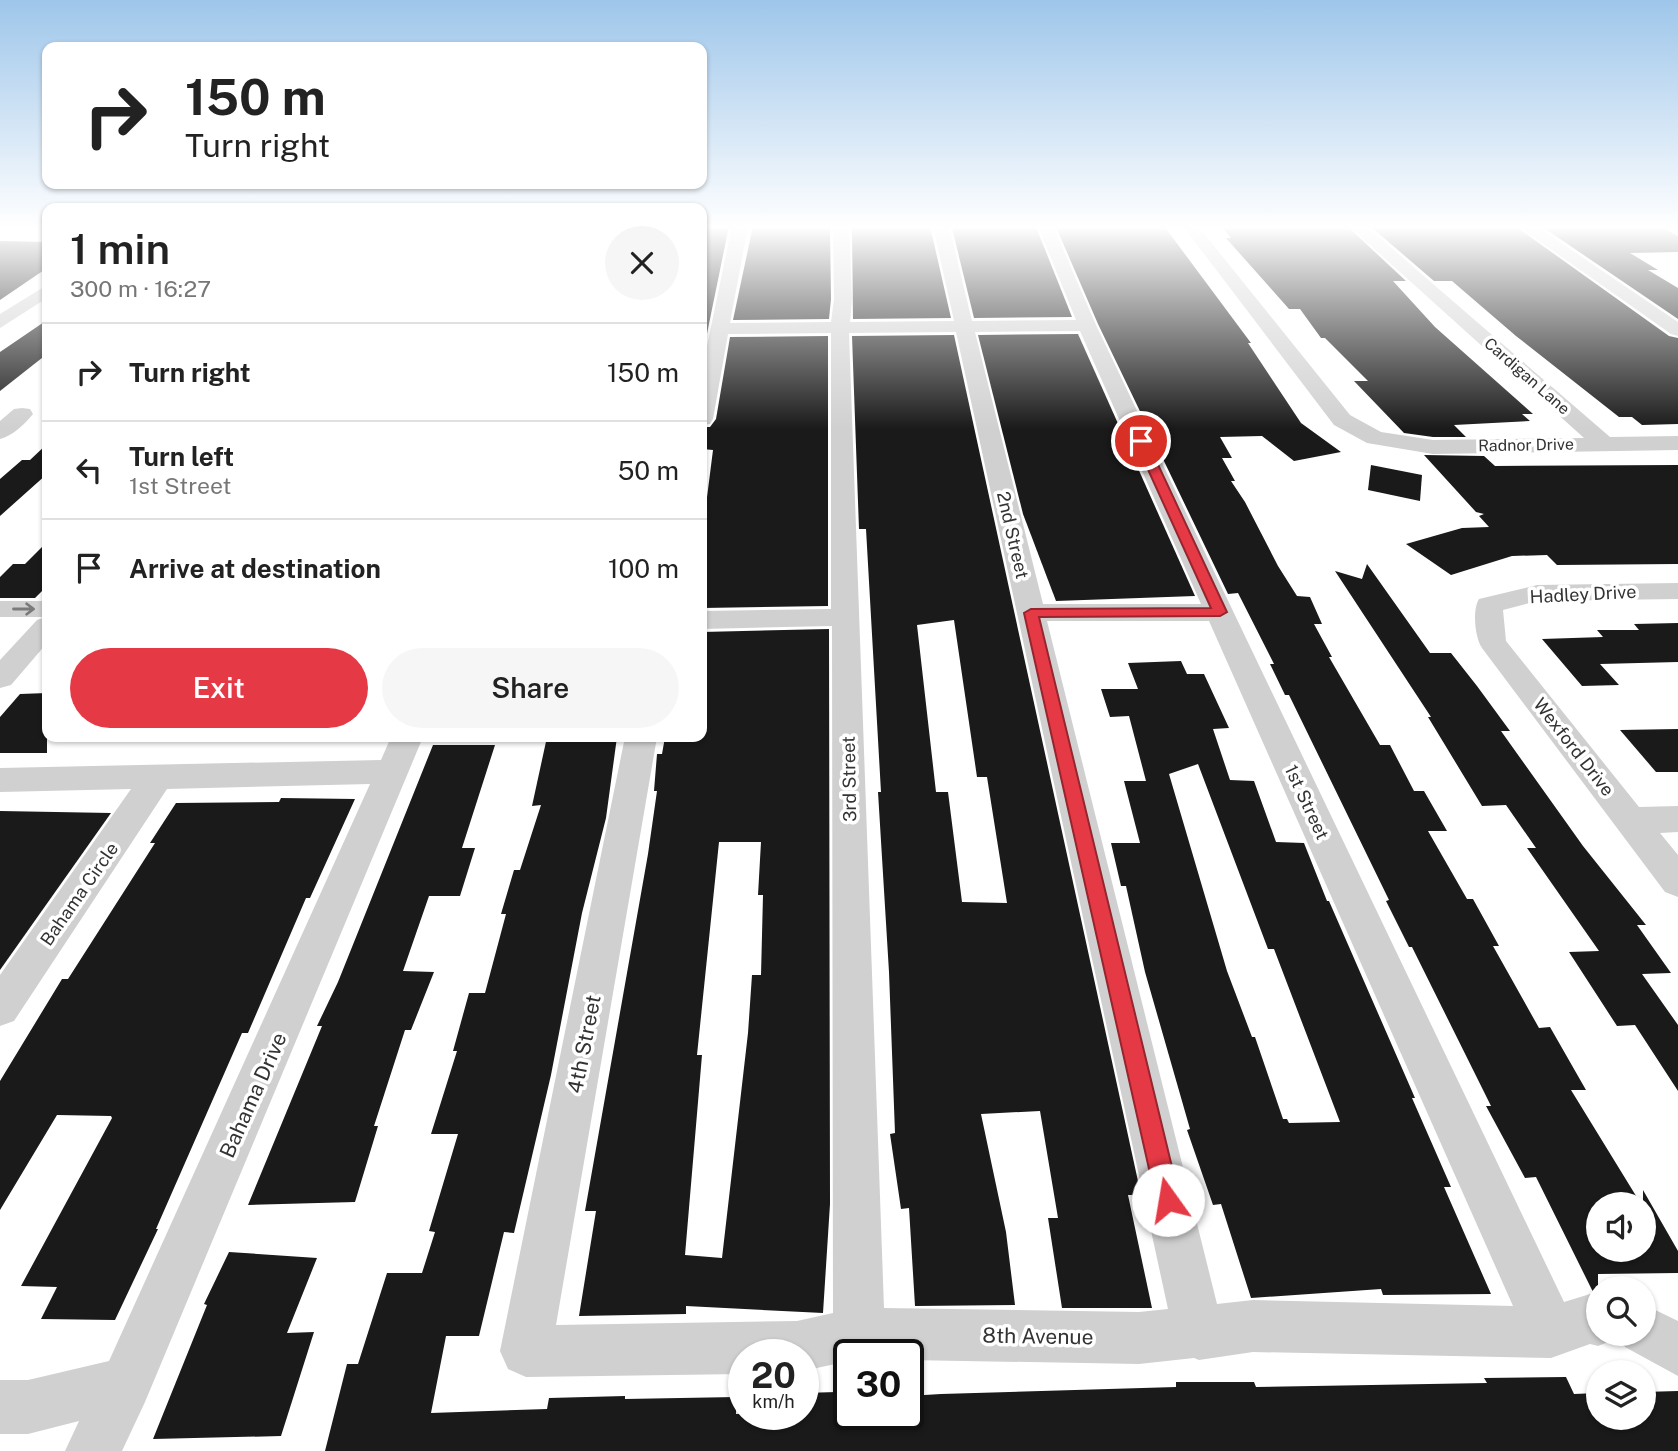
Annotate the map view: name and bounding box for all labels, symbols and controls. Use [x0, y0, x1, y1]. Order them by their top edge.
text: 150 m [185, 68, 326, 126]
icon: right [70, 70, 161, 161]
text: Turn right [185, 127, 330, 164]
text: 1 min [70, 224, 170, 273]
button: close [605, 226, 679, 300]
text: 300 m · 16:27 [70, 275, 211, 302]
street label: Cardigan Lane [1480, 334, 1574, 418]
icon: right [70, 353, 108, 391]
text: Turn right [129, 357, 251, 388]
text: 150 m [607, 357, 679, 388]
pin [1111, 411, 1171, 471]
icon: arrive [1122, 422, 1160, 460]
street label: Radnor Drive [1478, 435, 1574, 455]
text: Turn left [129, 441, 234, 472]
icon: left [70, 451, 108, 489]
text: 50 m [618, 455, 679, 486]
text: 1st Street [129, 472, 231, 499]
street label: 2nd Street [993, 489, 1033, 581]
icon: arrive [70, 549, 108, 587]
text: Arrive at destination [129, 553, 381, 584]
text: 100 m [608, 553, 679, 584]
street label: Hadley Drive [1529, 581, 1637, 607]
one-way arrow [12, 602, 35, 616]
button: Exit [70, 648, 368, 728]
button: Share [382, 648, 679, 728]
street label: Wexford Drive [1529, 694, 1619, 800]
street label: 3rd Street [838, 736, 860, 822]
street label: 1st Street [1281, 761, 1333, 843]
street label: Bahama Circle [36, 838, 122, 950]
street label: 4th Street [562, 993, 606, 1095]
street label: Bahama Drive [214, 1028, 292, 1162]
position arrow [1131, 1163, 1205, 1237]
map controls [1586, 1192, 1656, 1430]
button: sound [1586, 1192, 1656, 1262]
button: search [1586, 1276, 1656, 1346]
street label: 8th Avenue [982, 1323, 1094, 1349]
speed limit sign: 30 [833, 1339, 924, 1430]
text: 20 [751, 1355, 796, 1396]
button: layers [1586, 1360, 1656, 1430]
text: km/h [752, 1391, 795, 1412]

